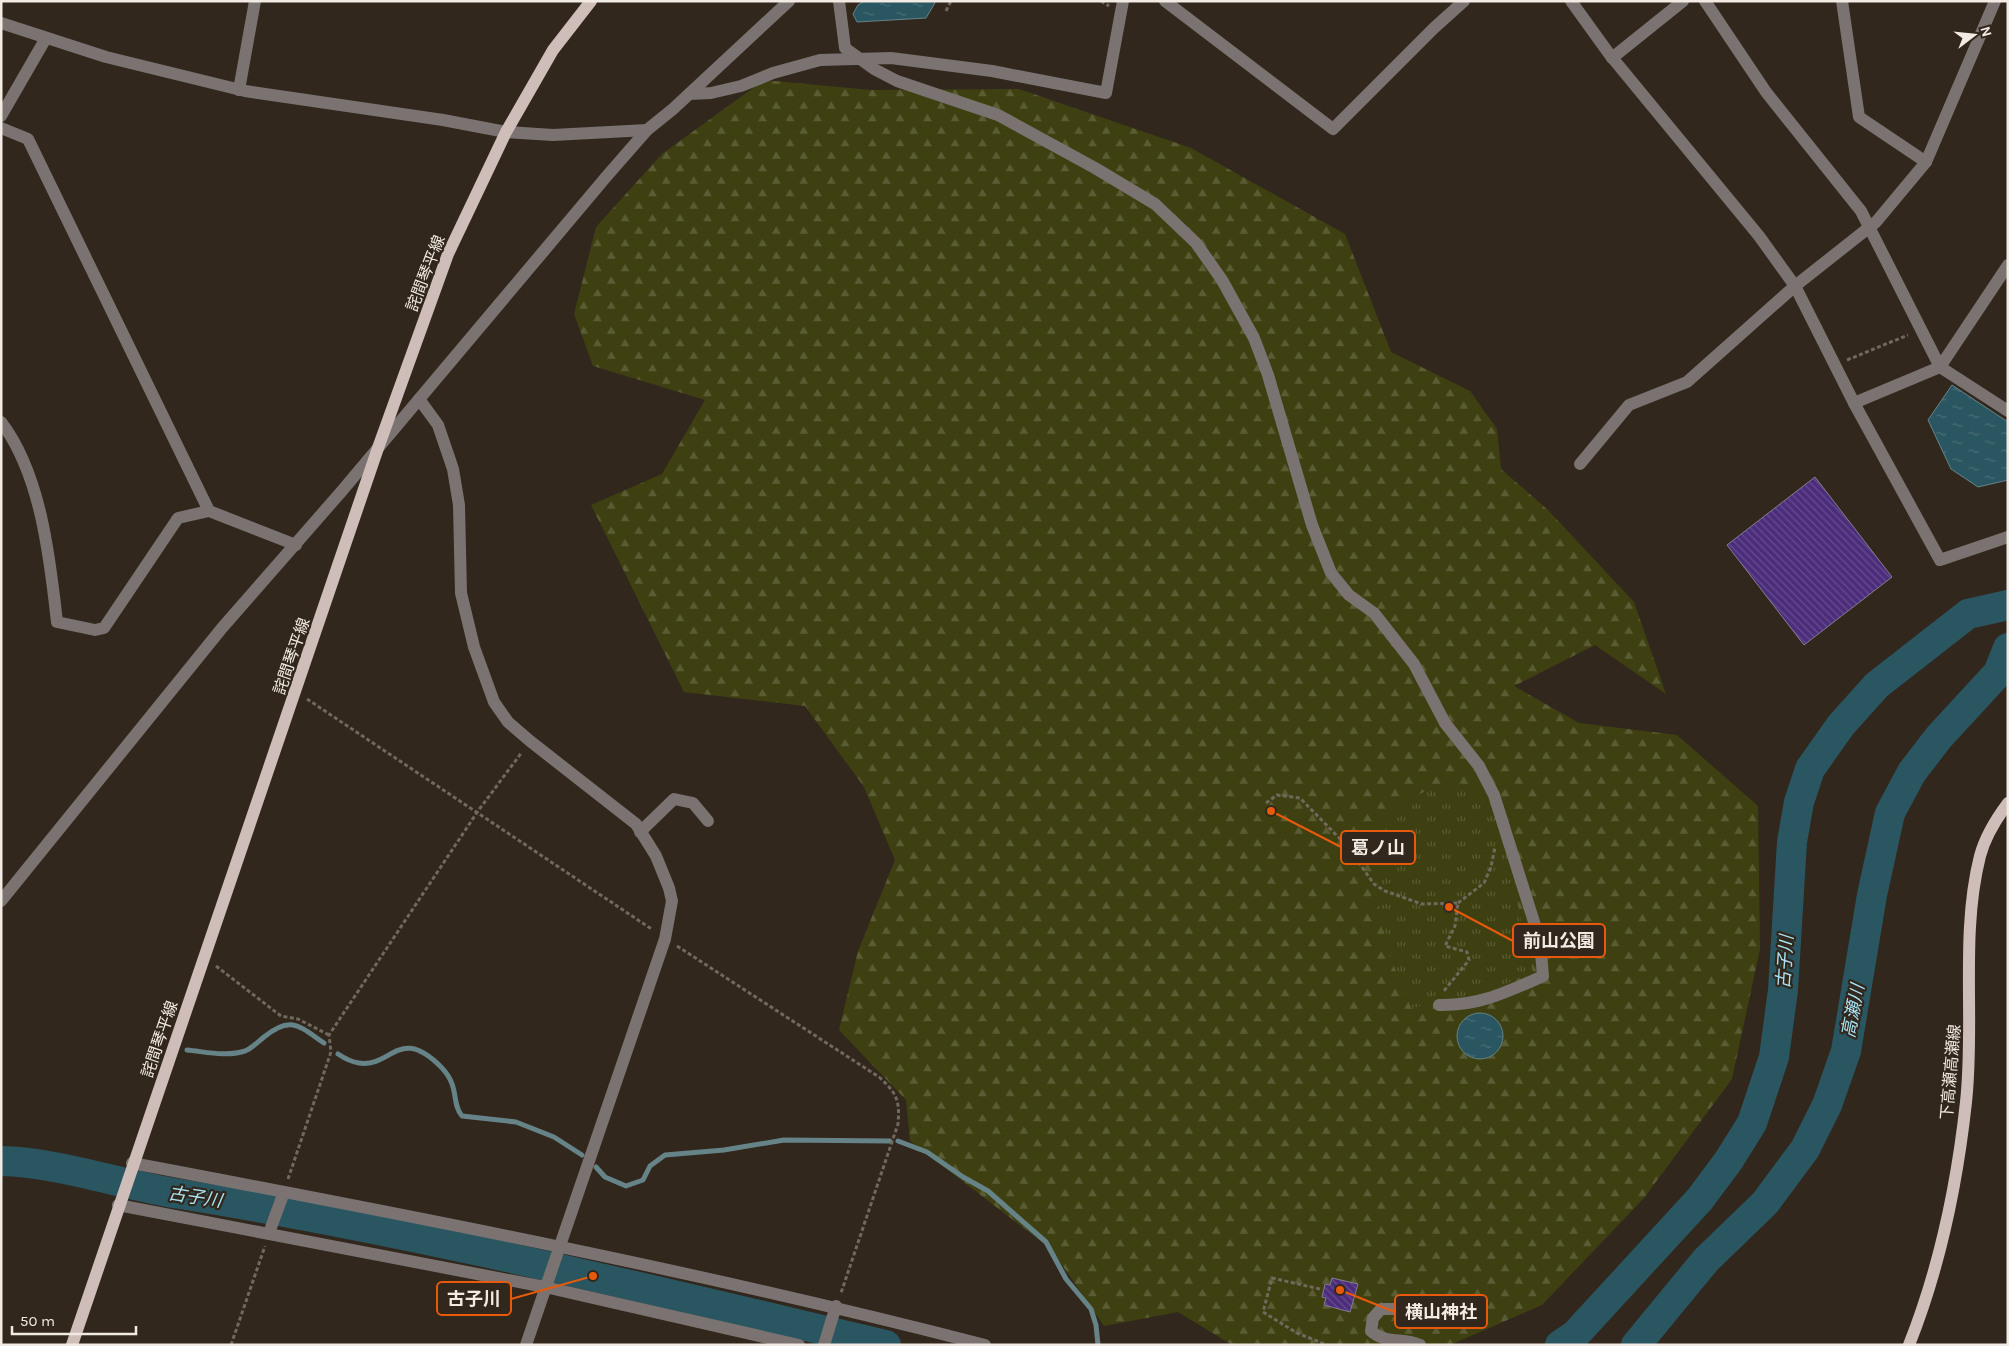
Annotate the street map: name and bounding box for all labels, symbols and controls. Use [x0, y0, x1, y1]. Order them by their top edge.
north arrow [1949, 10, 1999, 60]
text: N [1976, 24, 1996, 39]
street label: 詫間琴平線 [402, 232, 449, 314]
street label: 詫間琴平線 [269, 615, 313, 697]
callout: 葛ノ山 [1341, 831, 1415, 864]
text: 葛ノ山 [1351, 837, 1405, 859]
callout: 前山公園 [1513, 924, 1605, 957]
text: 前山公園 [1523, 930, 1595, 952]
water label: 古子川 [1772, 932, 1798, 990]
water label: 高瀬川 [1837, 980, 1869, 1040]
street label: 詫間琴平線 [137, 998, 181, 1080]
street label: 下高瀬高瀬線 [1937, 1023, 1964, 1121]
water label: 古子川 [167, 1182, 225, 1212]
callout: 古子川 [437, 1282, 511, 1315]
text: 古子川 [447, 1288, 501, 1310]
callout: 横山神社 [1395, 1295, 1487, 1328]
text: 横山神社 [1405, 1301, 1477, 1323]
scale bar [12, 1304, 136, 1336]
text: 50 m [20, 1312, 55, 1330]

